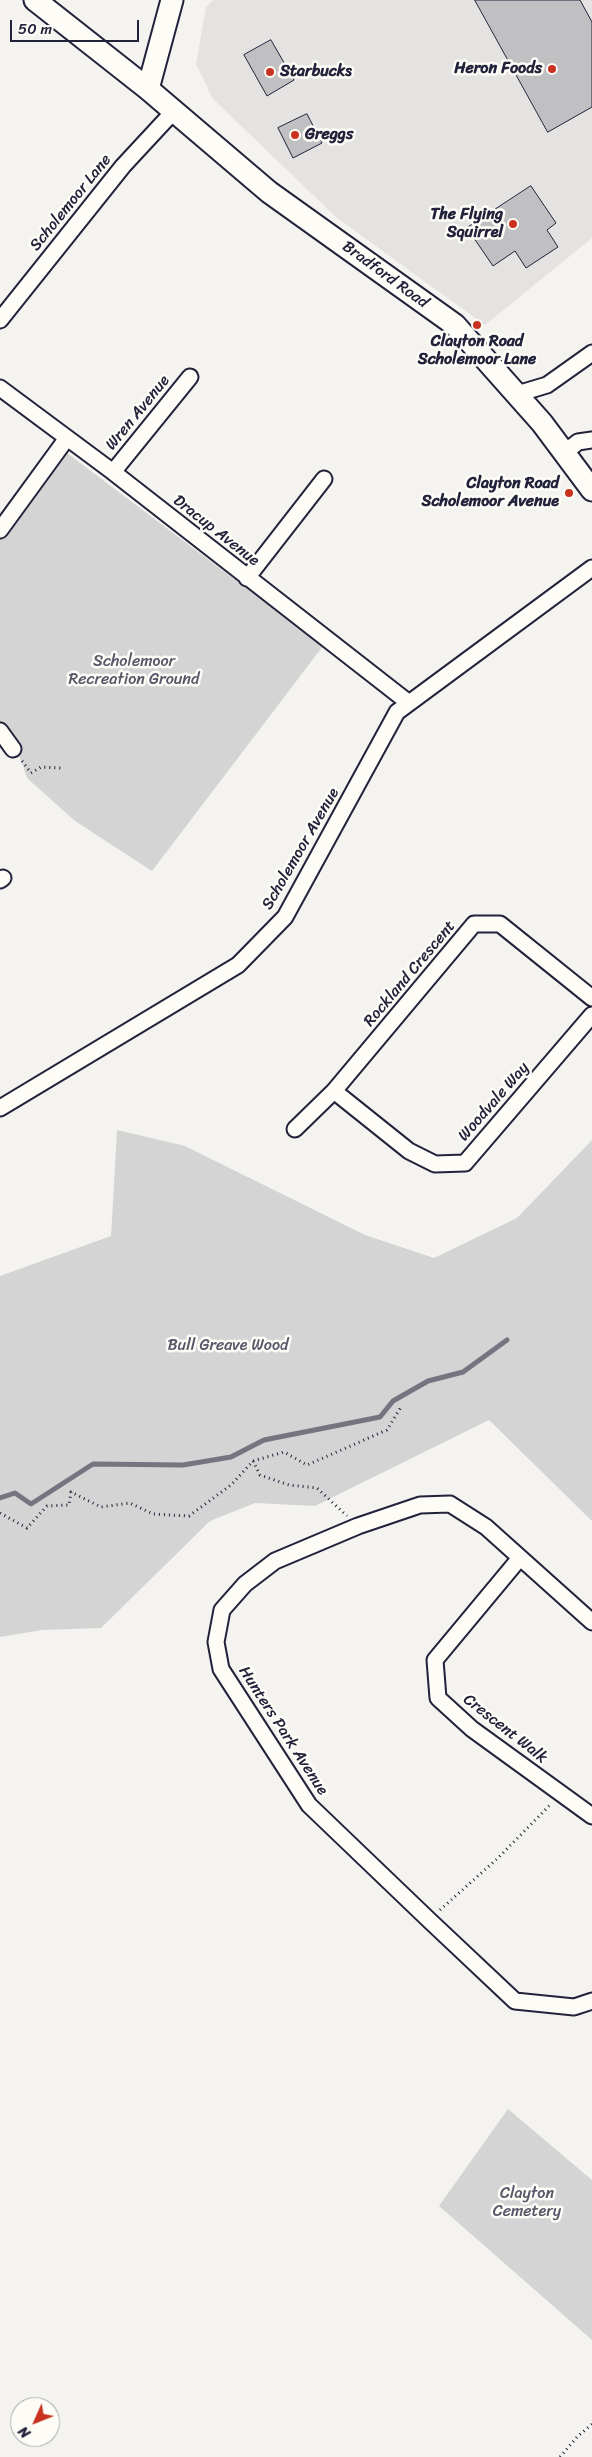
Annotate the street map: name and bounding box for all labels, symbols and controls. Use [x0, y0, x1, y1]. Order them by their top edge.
scale bar [12, 10, 141, 42]
text: 50 m [18, 16, 52, 42]
place label: Heron Foods [454, 59, 542, 79]
place label: Starbucks [280, 62, 352, 82]
marker: Heron Foods [546, 63, 558, 75]
marker: Starbucks [264, 66, 276, 78]
place label: Greggs [305, 125, 353, 145]
marker: Greggs [289, 129, 301, 141]
street label: Scholemoor Lane [26, 151, 116, 255]
place label: The Flying Squirrel [431, 205, 503, 243]
marker: The Flying Squirrel [507, 218, 519, 230]
street label: Bradford Road [338, 237, 432, 313]
marker: Clayton Road Scholemoor Lane [471, 319, 483, 331]
place label: Clayton Road Scholemoor Lane [418, 332, 536, 370]
street label: Wren Avenue [102, 372, 174, 454]
place label: Clayton Road Scholemoor Avenue [422, 474, 559, 512]
marker: Clayton Road Scholemoor Avenue [563, 487, 575, 499]
street label: Dracup Avenue [169, 491, 263, 571]
park label: Scholemoor Recreation Ground [69, 652, 199, 690]
street label: Scholemoor Avenue [258, 785, 344, 913]
street label: Rockland Crescent [360, 917, 460, 1031]
street label: Woodvale Way [455, 1059, 533, 1145]
park label: Bull Greave Wood [167, 1336, 289, 1356]
street label: Hunters Park Avenue [234, 1663, 332, 1799]
street label: Crescent Walk [459, 1690, 551, 1768]
park label: Clayton Cemetery [493, 2184, 561, 2222]
north arrow [10, 2397, 60, 2447]
text: N [12, 2420, 37, 2444]

